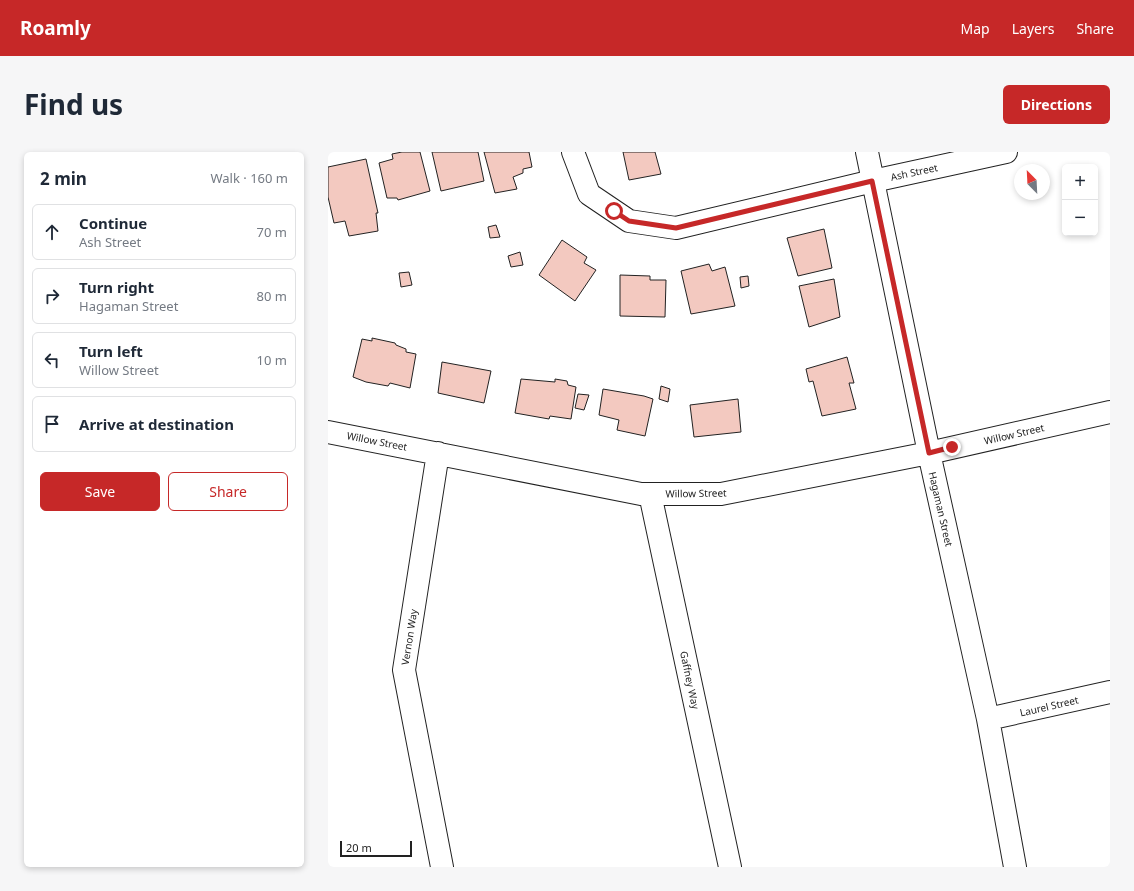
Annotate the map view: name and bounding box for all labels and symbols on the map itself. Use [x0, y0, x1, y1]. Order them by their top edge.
street label: Ash Street [889, 160, 939, 184]
north arrow [1014, 164, 1050, 200]
route start [605, 202, 623, 220]
street label: Willow Street [983, 420, 1046, 448]
street label: Willow Street [346, 428, 409, 454]
route end [943, 438, 961, 456]
street label: Hagaman Street [926, 470, 957, 548]
street label: Willow Street [665, 485, 727, 501]
street label: Vernon Way [398, 607, 420, 666]
street label: Gaffney Way [677, 650, 703, 711]
street label: Laurel Street [1018, 692, 1080, 720]
scale bar [340, 839, 412, 858]

